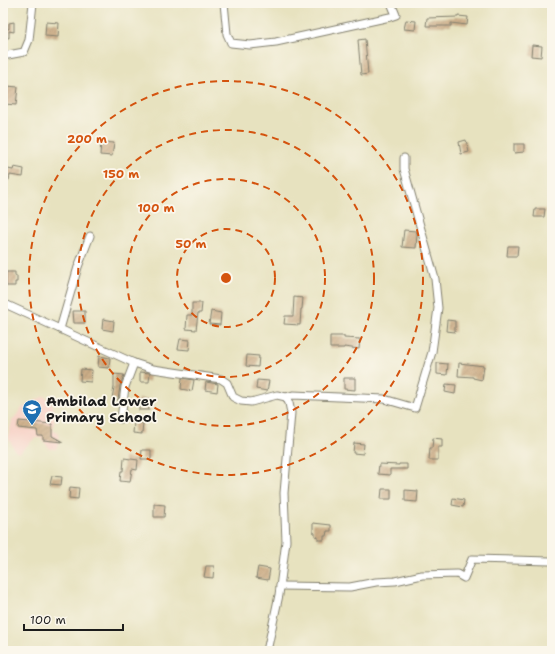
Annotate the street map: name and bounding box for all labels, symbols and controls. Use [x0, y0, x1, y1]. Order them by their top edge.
text: 200 m [67, 131, 107, 147]
text: 150 m [103, 166, 139, 182]
text: 100 m [138, 200, 175, 216]
text: 50 m [176, 236, 207, 252]
centre of rings [219, 271, 233, 285]
place label: Ambilad Lower Primary School [46, 392, 157, 426]
school or university icon: Ambilad Lower Primary School [21, 398, 43, 426]
scale bar [24, 606, 123, 632]
text: 100 m [30, 612, 66, 628]

